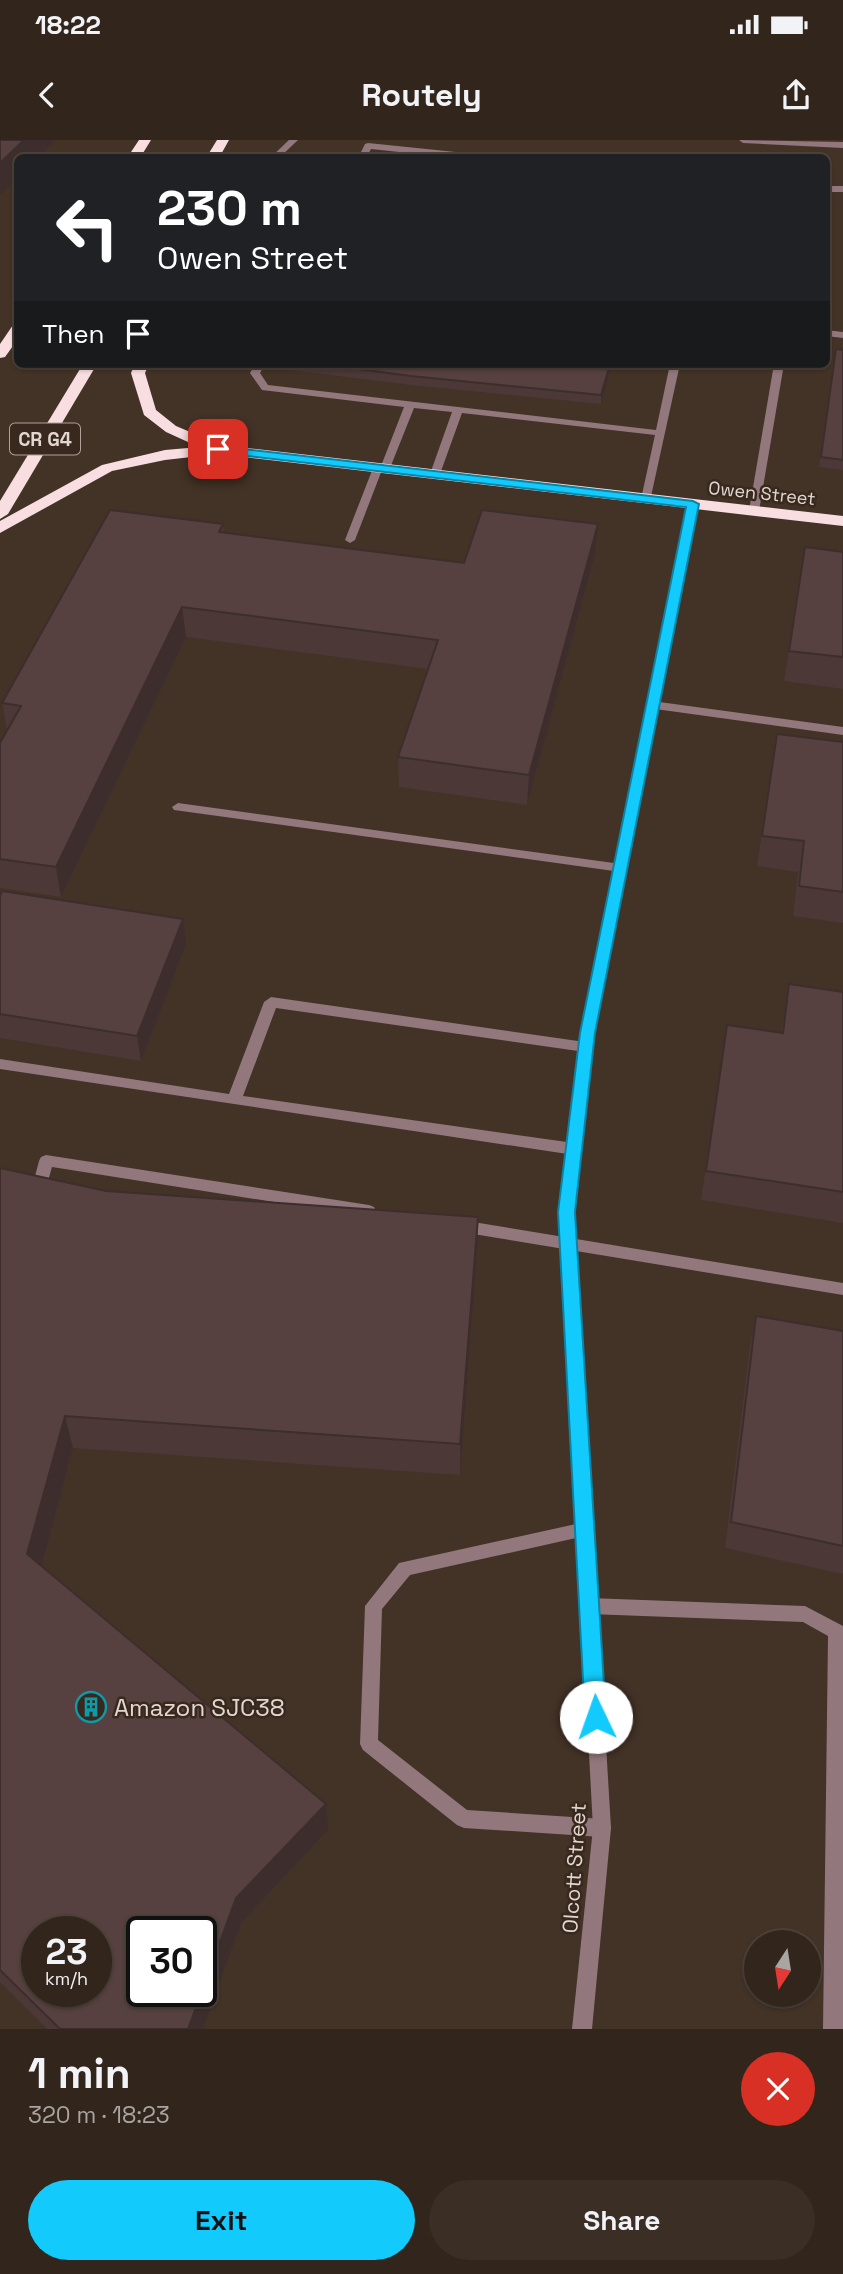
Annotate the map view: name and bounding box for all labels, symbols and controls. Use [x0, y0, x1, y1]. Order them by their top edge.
text: 18:22 [35, 8, 101, 42]
text: Routely [361, 75, 482, 115]
icon: back [28, 76, 66, 114]
icon: share [777, 76, 815, 114]
text: 230 m [157, 177, 302, 239]
icon: left [42, 182, 133, 273]
text: Owen Street [157, 238, 348, 278]
icon: arrive [119, 315, 157, 353]
text: Then [42, 317, 105, 351]
pin [188, 419, 248, 479]
road number: CR G4 [10, 424, 80, 454]
icon: arrive [199, 430, 237, 468]
street label: Owen Street [707, 476, 817, 510]
position arrow [559, 1680, 633, 1754]
building icon: Amazon SJC38 [74, 1690, 108, 1724]
place label: Amazon SJC38 [114, 1692, 285, 1723]
street label: Olcott Street [556, 1802, 592, 1934]
speed limit sign: 30 [126, 1916, 217, 2007]
text: 23 [45, 1930, 88, 1974]
north arrow [744, 1930, 821, 2007]
map controls [744, 1930, 821, 2007]
text: km/h [45, 1967, 88, 1990]
text: 1 min [28, 2047, 131, 2100]
button: close [741, 2052, 815, 2126]
text: 320 m · 18:23 [28, 2100, 170, 2130]
button: Exit [28, 2180, 415, 2260]
button: Share [429, 2180, 815, 2260]

